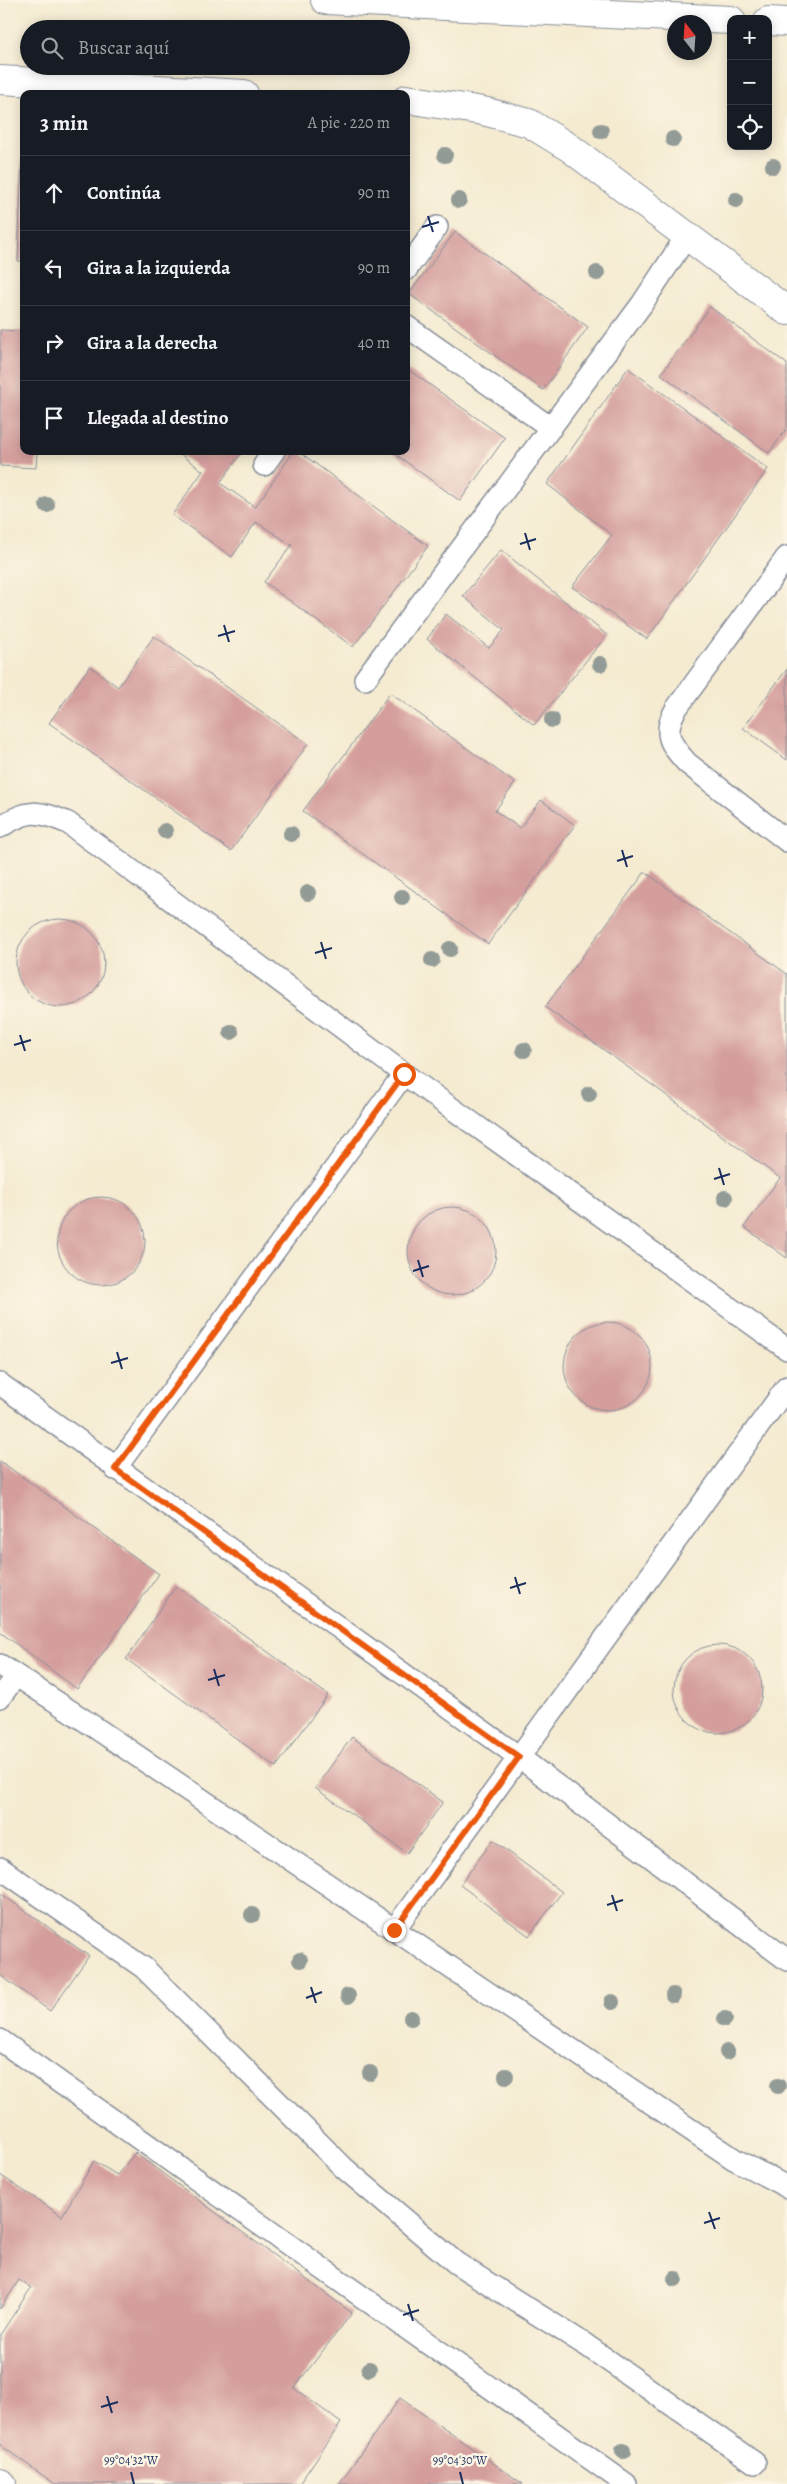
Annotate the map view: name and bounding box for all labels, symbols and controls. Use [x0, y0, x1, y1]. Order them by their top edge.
north arrow [667, 15, 712, 60]
map controls [727, 15, 772, 150]
button: + [727, 15, 772, 60]
search box [20, 20, 410, 75]
icon: search [38, 34, 66, 62]
text: Buscar aquí [78, 35, 169, 61]
button: − [727, 60, 772, 105]
button: locate [727, 105, 772, 150]
text: 3 min [40, 109, 88, 137]
text: A pie · 220 m [308, 112, 390, 134]
icon: ahead [40, 179, 68, 207]
text: Continúa [87, 180, 161, 206]
text: 90 m [358, 182, 390, 204]
icon: left [40, 254, 68, 282]
text: Gira a la izquierda [87, 255, 230, 281]
text: 90 m [358, 257, 390, 279]
icon: right [40, 329, 68, 357]
text: Gira a la derecha [87, 330, 218, 356]
text: 40 m [358, 332, 390, 354]
icon: arrive [40, 404, 68, 432]
text: Llegada al destino [87, 405, 229, 431]
route start [393, 1063, 416, 1086]
route end [383, 1919, 406, 1942]
text: 99°04'32"W [104, 2452, 159, 2468]
text: 99°04'30"W [433, 2452, 488, 2468]

